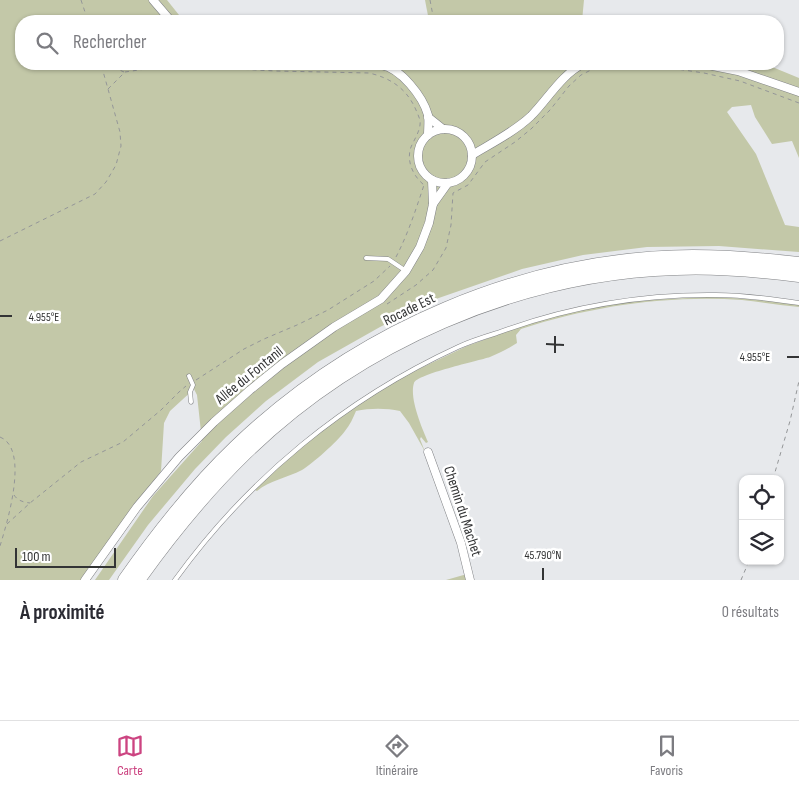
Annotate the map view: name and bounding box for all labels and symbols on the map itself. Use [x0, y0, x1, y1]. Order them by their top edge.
street label: Rocade Est [380, 289, 439, 330]
text: 4.955°E [29, 310, 59, 325]
street label: Allée du Fontanil [211, 342, 287, 409]
text: 4.955°E [740, 350, 770, 365]
street label: Chemin du Machet [439, 464, 486, 559]
scale bar [15, 545, 116, 568]
text: 45.790°N [525, 548, 561, 563]

